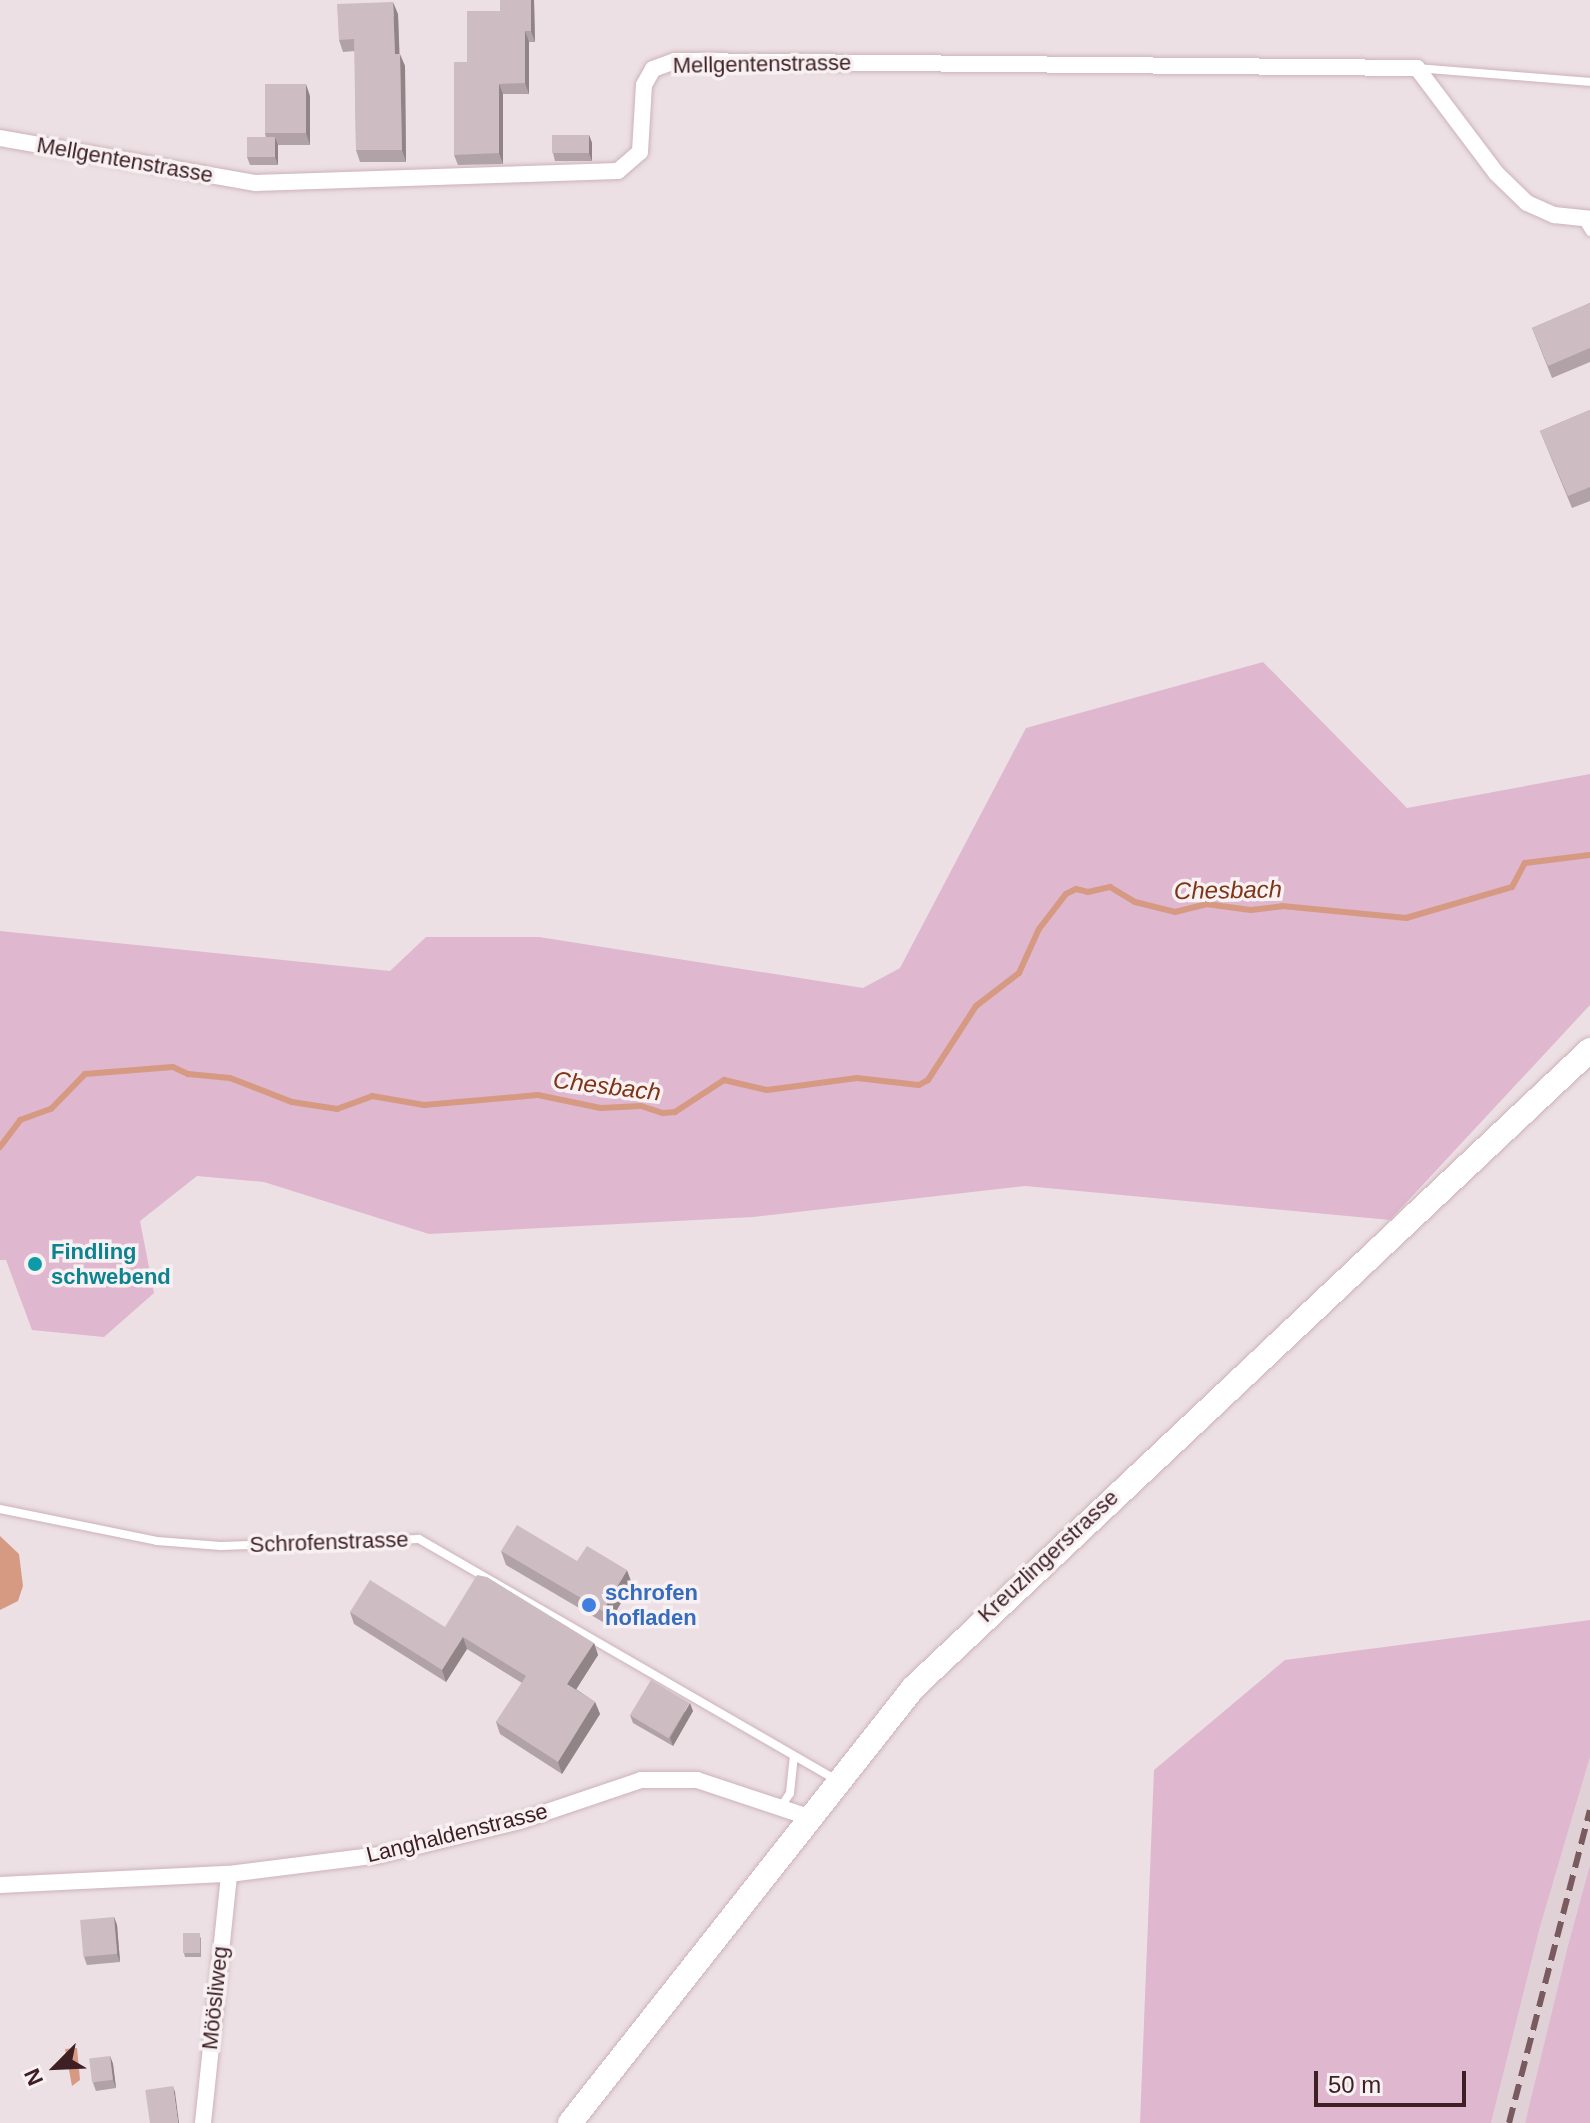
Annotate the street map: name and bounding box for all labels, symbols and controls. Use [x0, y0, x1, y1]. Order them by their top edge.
street label: Mellgentenstrasse [673, 49, 851, 79]
street label: Mellgentenstrasse [35, 131, 215, 189]
water label: Chesbach [1174, 875, 1282, 905]
water label: Chesbach [552, 1065, 662, 1107]
place label: Findling schwebend [51, 1238, 171, 1290]
marker: Findling schwebend [26, 1255, 44, 1273]
street label: Kreuzlingerstrasse [972, 1484, 1124, 1628]
street label: Schrofenstrasse [249, 1526, 409, 1558]
place label: schrofen hofladen [605, 1579, 698, 1630]
marker: schrofen hofladen [580, 1596, 598, 1614]
street label: Langhaldenstrasse [364, 1798, 550, 1868]
street label: Möösliweg [196, 1945, 234, 2051]
north arrow [16, 2027, 96, 2107]
scale bar [1318, 2055, 1470, 2105]
text: N [19, 2065, 48, 2089]
text: 50 m [1328, 2071, 1381, 2098]

